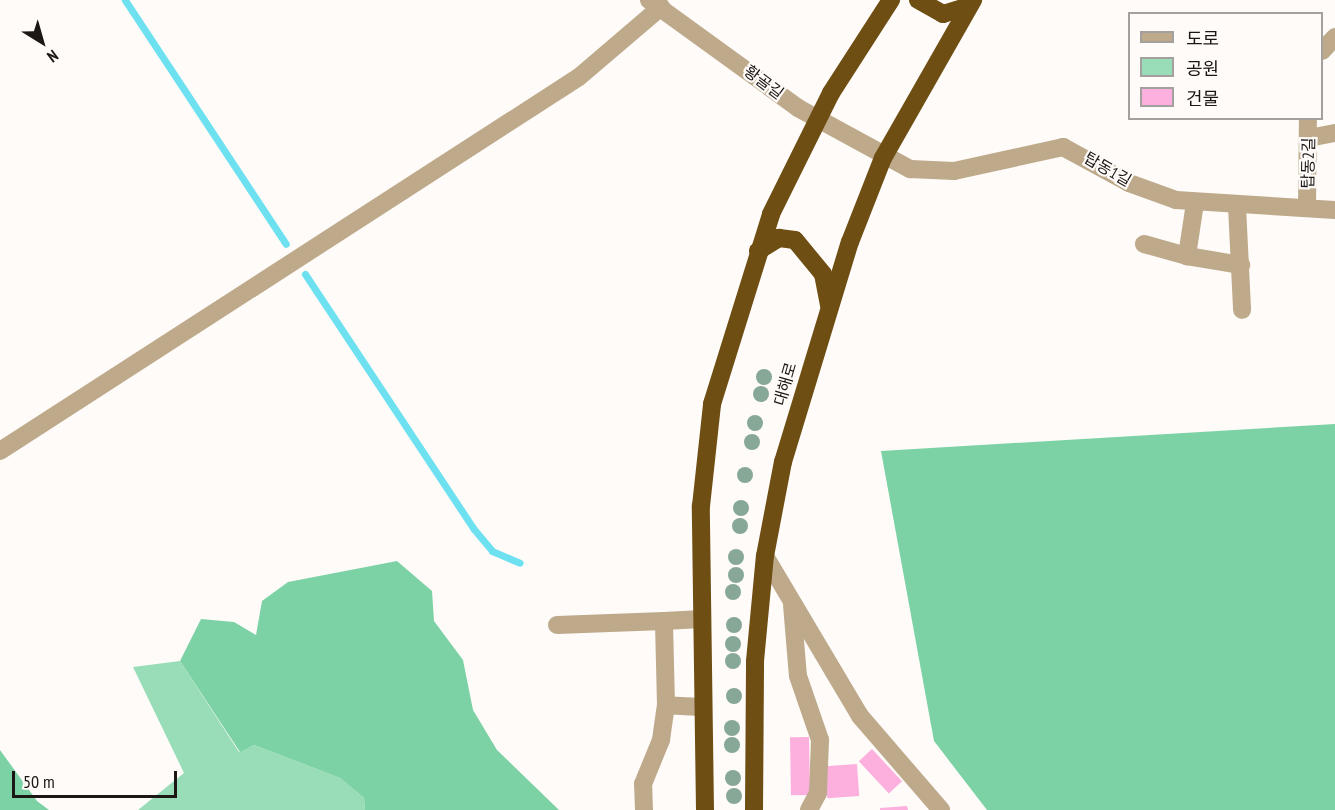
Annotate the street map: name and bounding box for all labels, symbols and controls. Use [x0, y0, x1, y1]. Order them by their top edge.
north arrow [12, 12, 72, 72]
legend [1128, 12, 1323, 120]
text: 도로 [1186, 27, 1219, 50]
text: N [43, 46, 62, 67]
text: 공원 [1186, 57, 1219, 80]
street label: 황골길 [741, 61, 787, 103]
text: 건물 [1186, 87, 1219, 110]
street label: 탑동2길 [1298, 137, 1318, 189]
street label: 탑동1길 [1081, 148, 1135, 190]
street label: 대해로 [770, 360, 800, 408]
scale bar [15, 759, 180, 797]
text: 50 m [23, 770, 55, 793]

